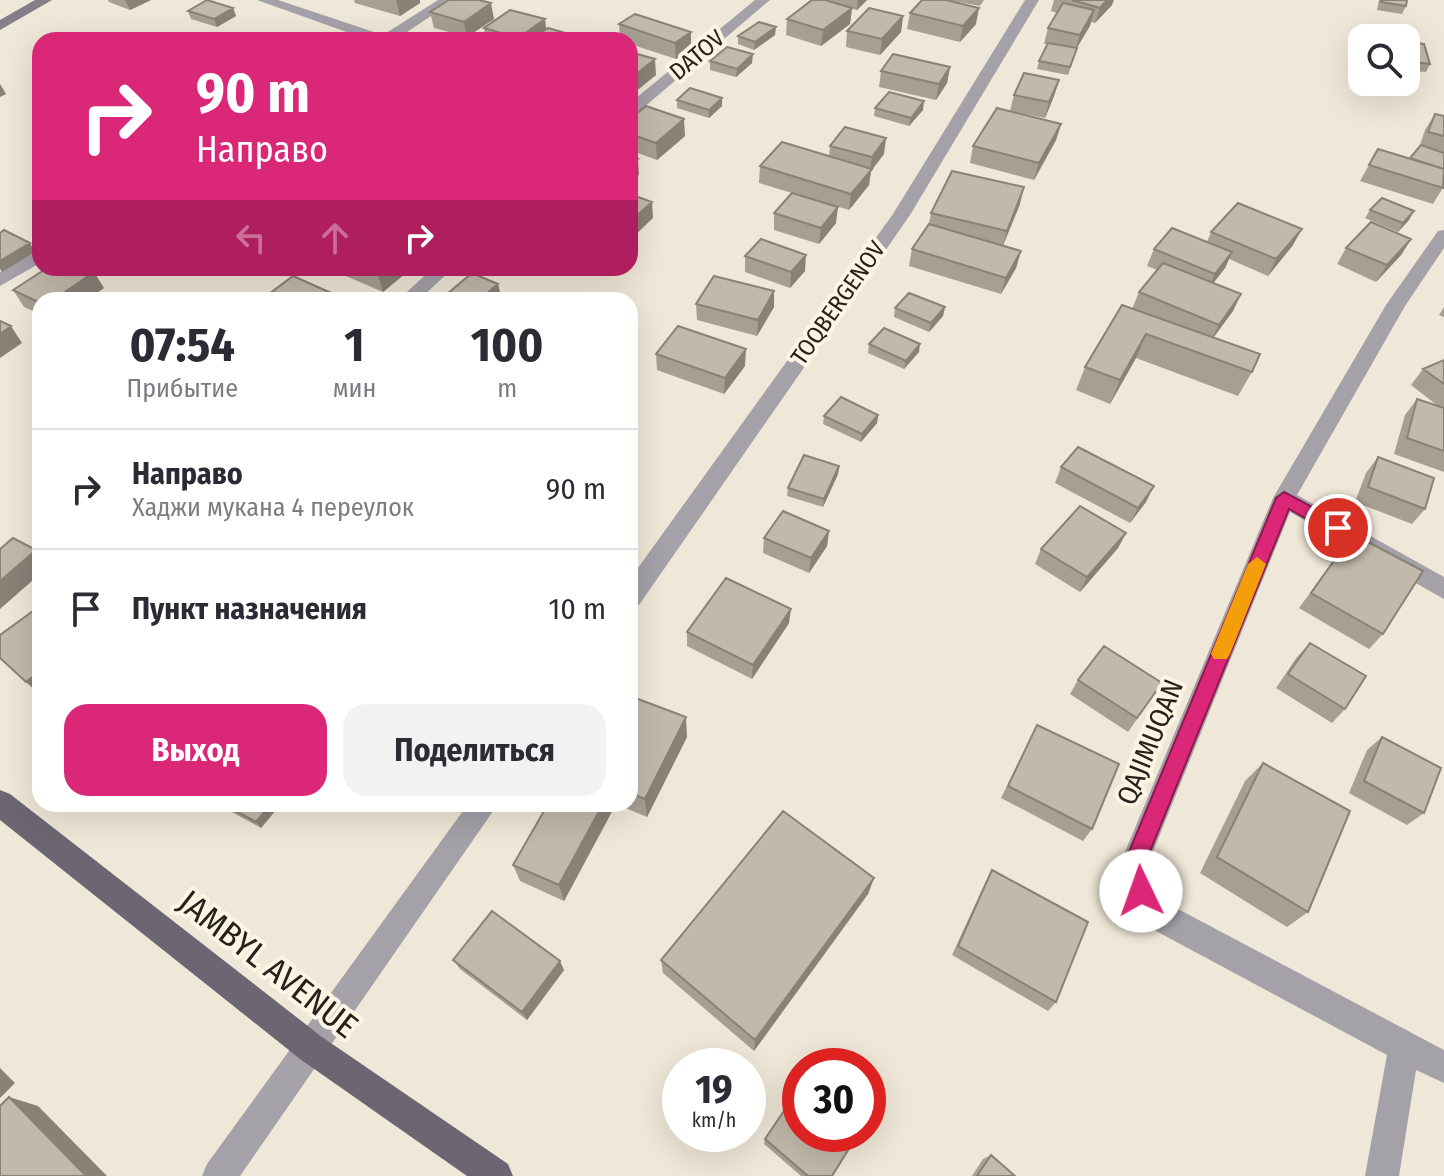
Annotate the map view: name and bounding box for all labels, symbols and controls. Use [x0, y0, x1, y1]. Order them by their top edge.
street label: DATOV [664, 24, 731, 86]
map controls [1348, 24, 1420, 96]
button: search [1348, 24, 1420, 96]
text: 90 m [196, 60, 310, 127]
icon: right [64, 64, 168, 168]
text: Направо [196, 128, 328, 172]
icon: left [229, 216, 273, 260]
icon: ahead [313, 216, 357, 260]
icon: right [397, 216, 441, 260]
street label: TOQBERGENOV [785, 235, 891, 370]
text: 07:54 [130, 316, 235, 374]
text: 1 [344, 316, 365, 374]
text: 100 [471, 316, 544, 374]
text: Прибытие [127, 373, 238, 404]
text: мин [333, 373, 376, 404]
text: m [497, 373, 517, 404]
text: Направо [132, 456, 243, 492]
icon: right [64, 467, 108, 511]
text: 90 m [546, 471, 606, 507]
text: Хаджи мукана 4 переулок [132, 492, 414, 523]
pin [1304, 494, 1372, 562]
icon: arrive [1316, 506, 1360, 550]
icon: arrive [64, 587, 108, 631]
text: Пункт назначения [132, 591, 367, 627]
text: 10 m [549, 591, 606, 627]
street label: QAJIMUQAN [1110, 674, 1190, 810]
button: Выход [64, 704, 327, 796]
button: Поделиться [343, 704, 606, 796]
position arrow [1099, 849, 1183, 933]
street label: JAMBYL AVENUE [170, 881, 366, 1047]
speed limit sign: 30 [782, 1048, 886, 1152]
text: 19 [695, 1066, 733, 1114]
text: km/h [692, 1108, 736, 1132]

